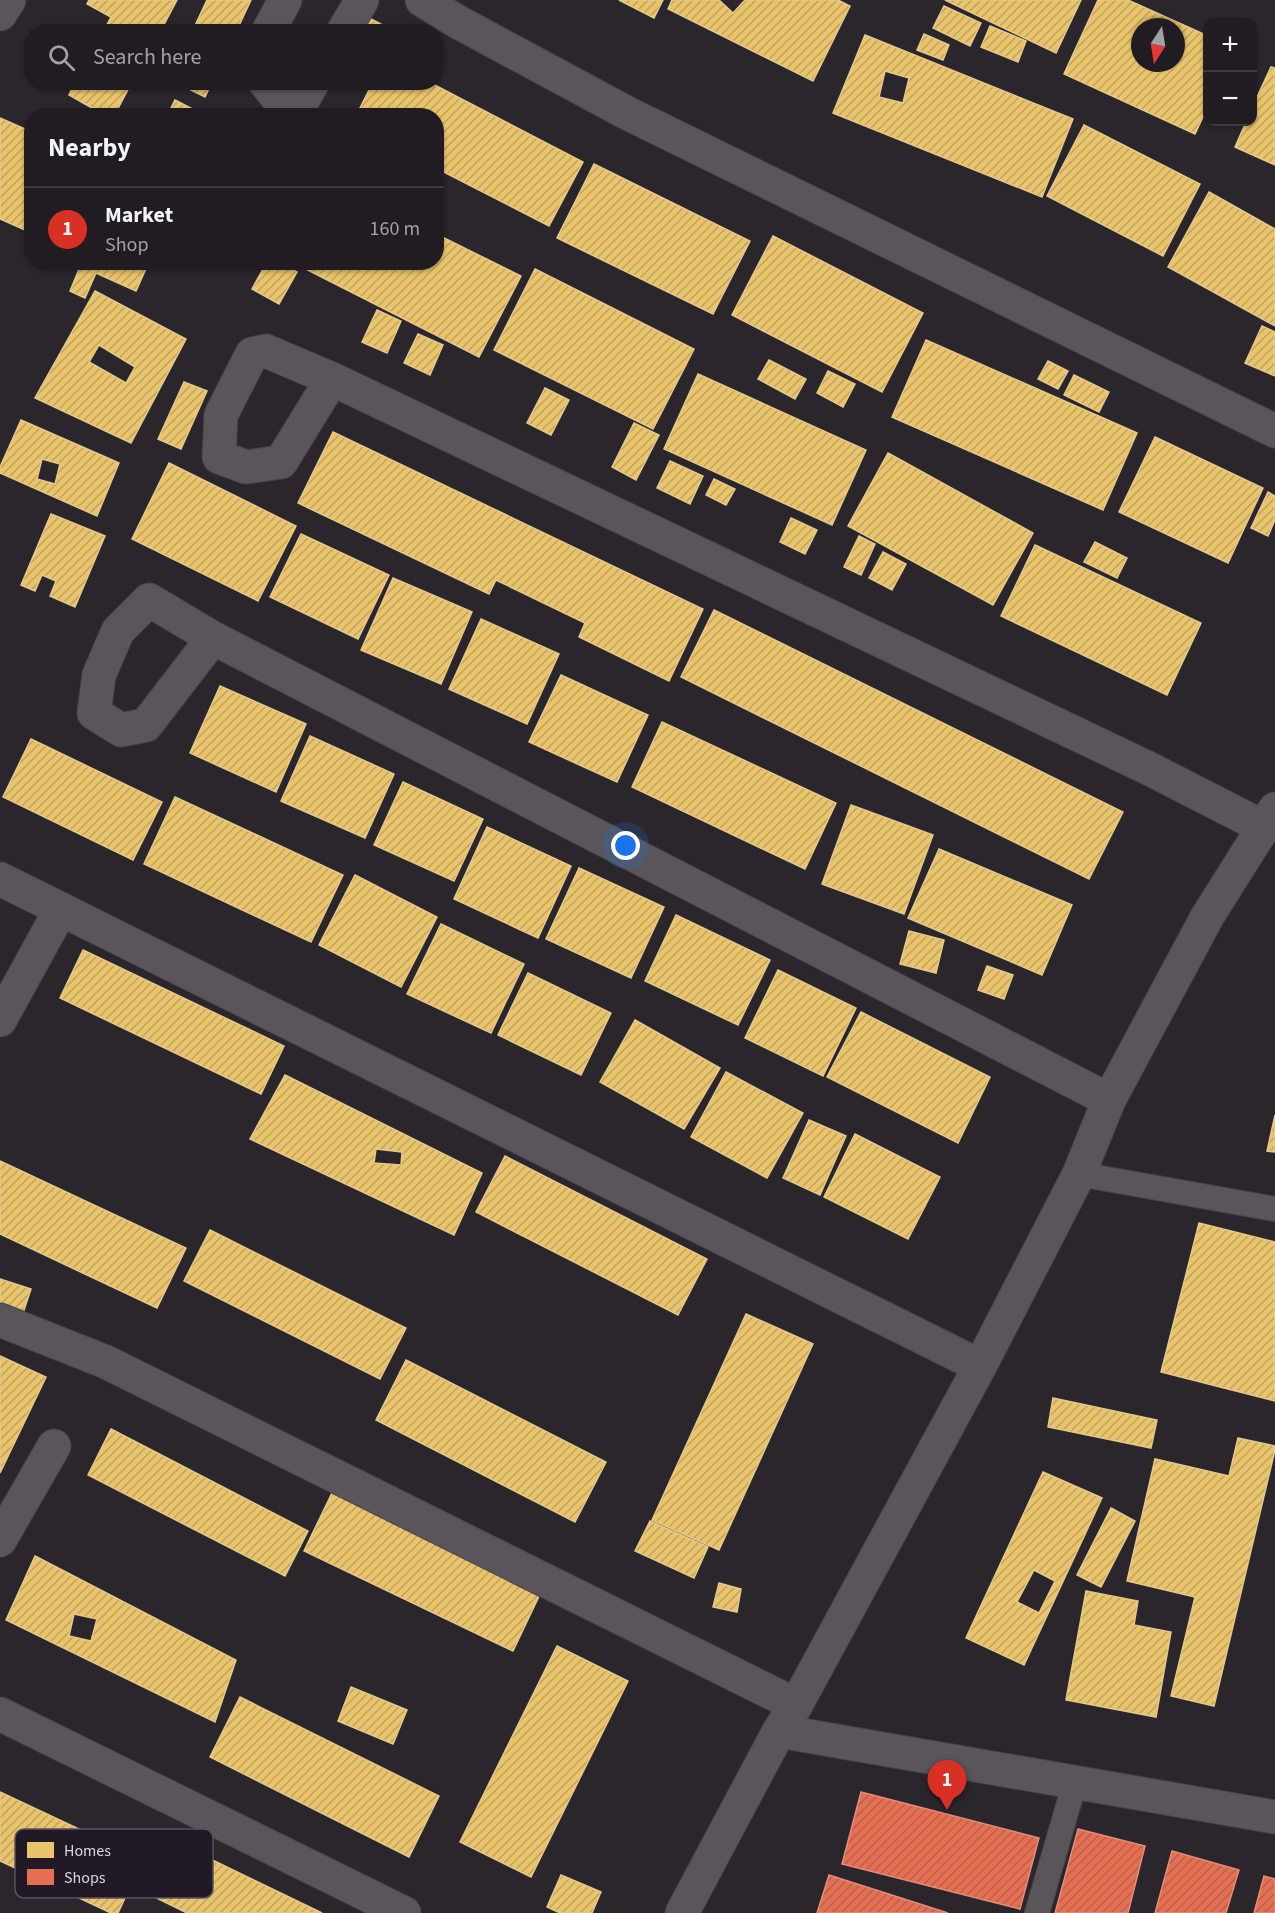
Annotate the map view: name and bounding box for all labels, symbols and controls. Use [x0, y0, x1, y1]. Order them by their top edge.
north arrow [1131, 18, 1185, 72]
map controls [1203, 18, 1257, 126]
button: + [1203, 18, 1257, 72]
search box [24, 24, 444, 90]
icon: search [45, 41, 78, 74]
text: Search here [93, 41, 201, 73]
button: − [1203, 72, 1257, 126]
text: Nearby [48, 129, 131, 166]
text: Market [105, 199, 173, 231]
text: 1 [62, 215, 73, 243]
text: 160 m [370, 215, 420, 243]
text: Shop [105, 231, 149, 259]
your location [611, 831, 640, 860]
pin: 1 [928, 1760, 966, 1810]
legend [15, 1829, 213, 1898]
text: Homes [64, 1840, 111, 1862]
text: Shops [64, 1867, 106, 1889]

